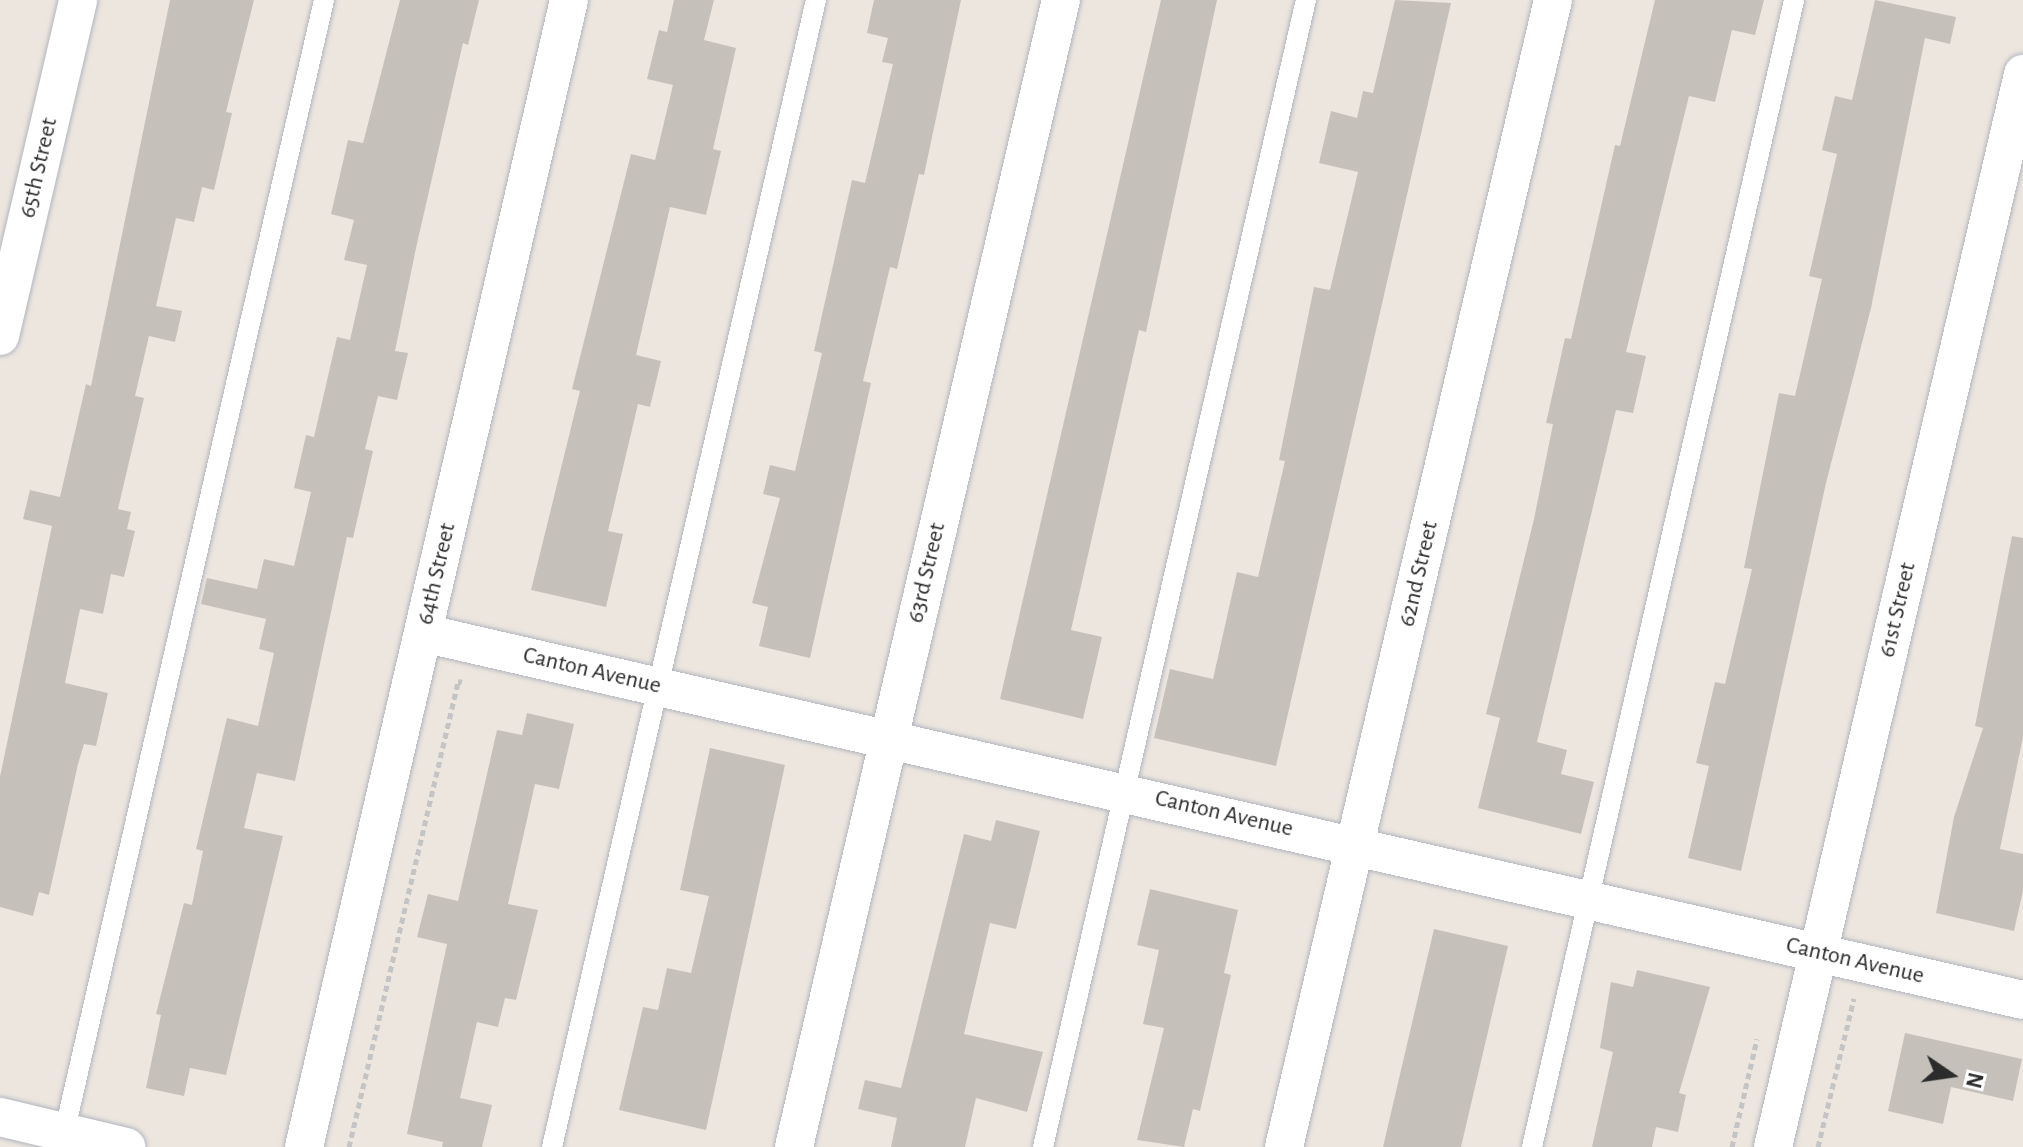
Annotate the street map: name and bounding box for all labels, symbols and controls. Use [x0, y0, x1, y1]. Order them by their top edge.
street label: 65th Street [14, 115, 64, 221]
street label: 62nd Street [1393, 518, 1445, 630]
street label: 64th Street [411, 520, 463, 628]
street label: 63rd Street [902, 520, 952, 626]
street label: 61st Street [1873, 560, 1923, 660]
street label: Canton Avenue [520, 641, 664, 701]
street label: Canton Avenue [1152, 784, 1296, 844]
street label: Canton Avenue [1783, 931, 1927, 991]
north arrow [1911, 1035, 1991, 1115]
text: N [1962, 1070, 1987, 1090]

